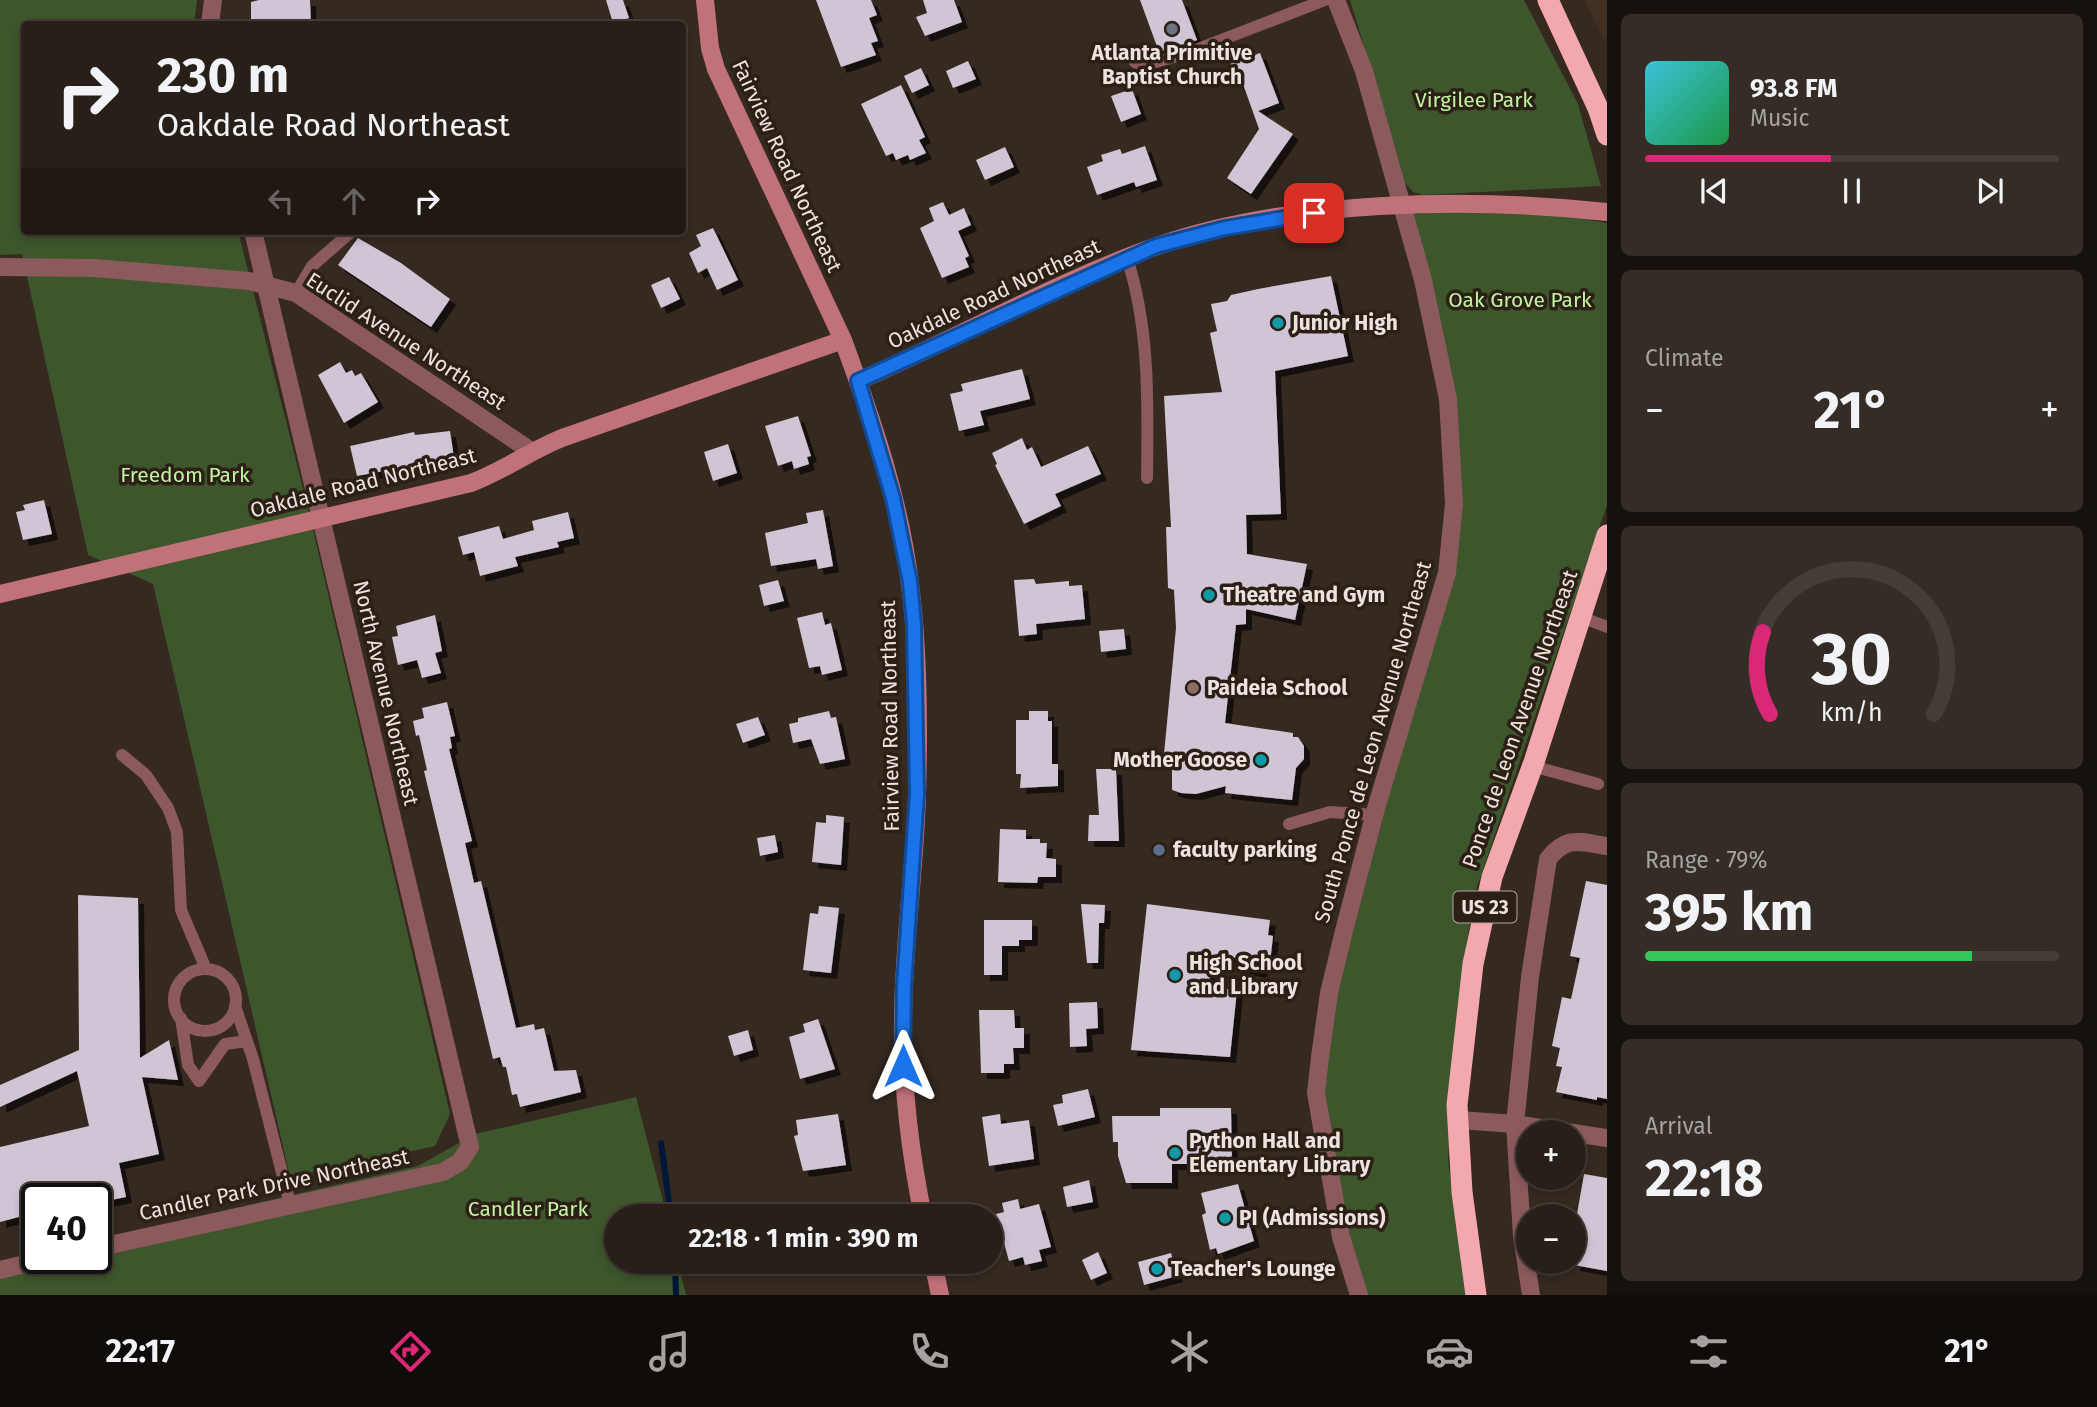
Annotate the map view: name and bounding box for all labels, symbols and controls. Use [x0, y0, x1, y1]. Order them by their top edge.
marker: Atlanta Primitive Baptist Church [1164, 21, 1180, 37]
place label: Atlanta Primitive Baptist Church [1091, 40, 1253, 90]
text: 230 m [157, 46, 289, 105]
icon: right [42, 49, 133, 140]
street label: Fairview Road Northeast [726, 56, 848, 277]
text: 93.8 FM [1750, 73, 1838, 104]
park label: Virgilee Park [1415, 87, 1533, 113]
text: Music [1750, 104, 1810, 132]
text: Oakdale Road Northeast [157, 106, 510, 144]
icon: previous [1695, 172, 1733, 210]
icon: pause [1833, 172, 1871, 210]
icon: next [1971, 172, 2009, 210]
icon: left [262, 182, 300, 220]
icon: ahead [335, 182, 373, 220]
icon: right [408, 182, 446, 220]
pin [1284, 183, 1344, 243]
icon: arrive [1295, 194, 1333, 232]
street label: Oakdale Road Northeast [884, 233, 1105, 355]
street label: Euclid Avenue Northeast [301, 267, 511, 416]
park label: Oak Grove Park [1448, 287, 1592, 313]
place label: Junior High [1291, 310, 1398, 336]
marker: Junior High [1270, 315, 1286, 331]
text: Climate [1645, 344, 1724, 372]
text: 21° [1814, 379, 1891, 442]
text: − [1645, 387, 1664, 433]
text: + [2040, 387, 2059, 433]
street label: Oakdale Road Northeast [248, 442, 479, 524]
park label: Freedom Park [120, 462, 250, 488]
street label: South Ponce de Leon Avenue Northeast [1309, 558, 1437, 926]
street label: Ponce de Leon Avenue Northeast [1457, 566, 1583, 871]
street label: North Avenue Northeast [347, 578, 425, 808]
place label: Theatre and Gym [1223, 582, 1385, 608]
marker: Theatre and Gym [1201, 587, 1217, 603]
street label: Fairview Road Northeast [875, 600, 905, 832]
text: 30 [1811, 616, 1892, 703]
place label: Paideia School [1207, 675, 1348, 701]
marker: Paideia School [1185, 680, 1201, 696]
text: km/h [1821, 697, 1883, 727]
place label: Mother Goose [1113, 747, 1247, 773]
marker: Mother Goose [1253, 752, 1269, 768]
place label: faculty parking [1173, 837, 1317, 863]
marker: faculty parking [1151, 842, 1167, 858]
text: Range · 79% [1645, 846, 1767, 874]
text: 395 km [1645, 881, 1813, 944]
road number: US 23 [1454, 892, 1516, 923]
place label: High School and Library [1189, 950, 1303, 1000]
marker: High School and Library [1167, 967, 1183, 983]
position arrow [866, 1029, 940, 1103]
text: Arrival [1645, 1112, 1712, 1140]
map controls [1516, 1120, 1586, 1274]
button: + [1516, 1120, 1586, 1190]
place label: Python Hall and Elementary Library [1189, 1128, 1371, 1178]
street label: Candler Park Drive Northeast [137, 1144, 412, 1226]
marker: Python Hall and Elementary Library [1167, 1145, 1183, 1161]
text: 22:18 [1645, 1147, 1764, 1210]
speed limit sign: 40 [21, 1183, 112, 1274]
park label: Candler Park [468, 1196, 588, 1222]
button: − [1516, 1204, 1586, 1274]
place label: PI (Admissions) [1239, 1205, 1386, 1231]
marker: PI (Admissions) [1217, 1210, 1233, 1226]
text: 22:18 · 1 min · 390 m [688, 1223, 919, 1254]
place label: Teacher's Lounge [1171, 1256, 1336, 1282]
marker: Teacher's Lounge [1149, 1261, 1165, 1277]
icon: directions [386, 1327, 435, 1376]
icon: music [645, 1327, 694, 1376]
icon: phone [905, 1327, 954, 1376]
icon: climate [1165, 1327, 1214, 1376]
icon: car [1425, 1327, 1474, 1376]
icon: filters [1684, 1327, 1733, 1376]
text: 22:17 [105, 1332, 175, 1370]
text: 21° [1944, 1332, 1992, 1370]

